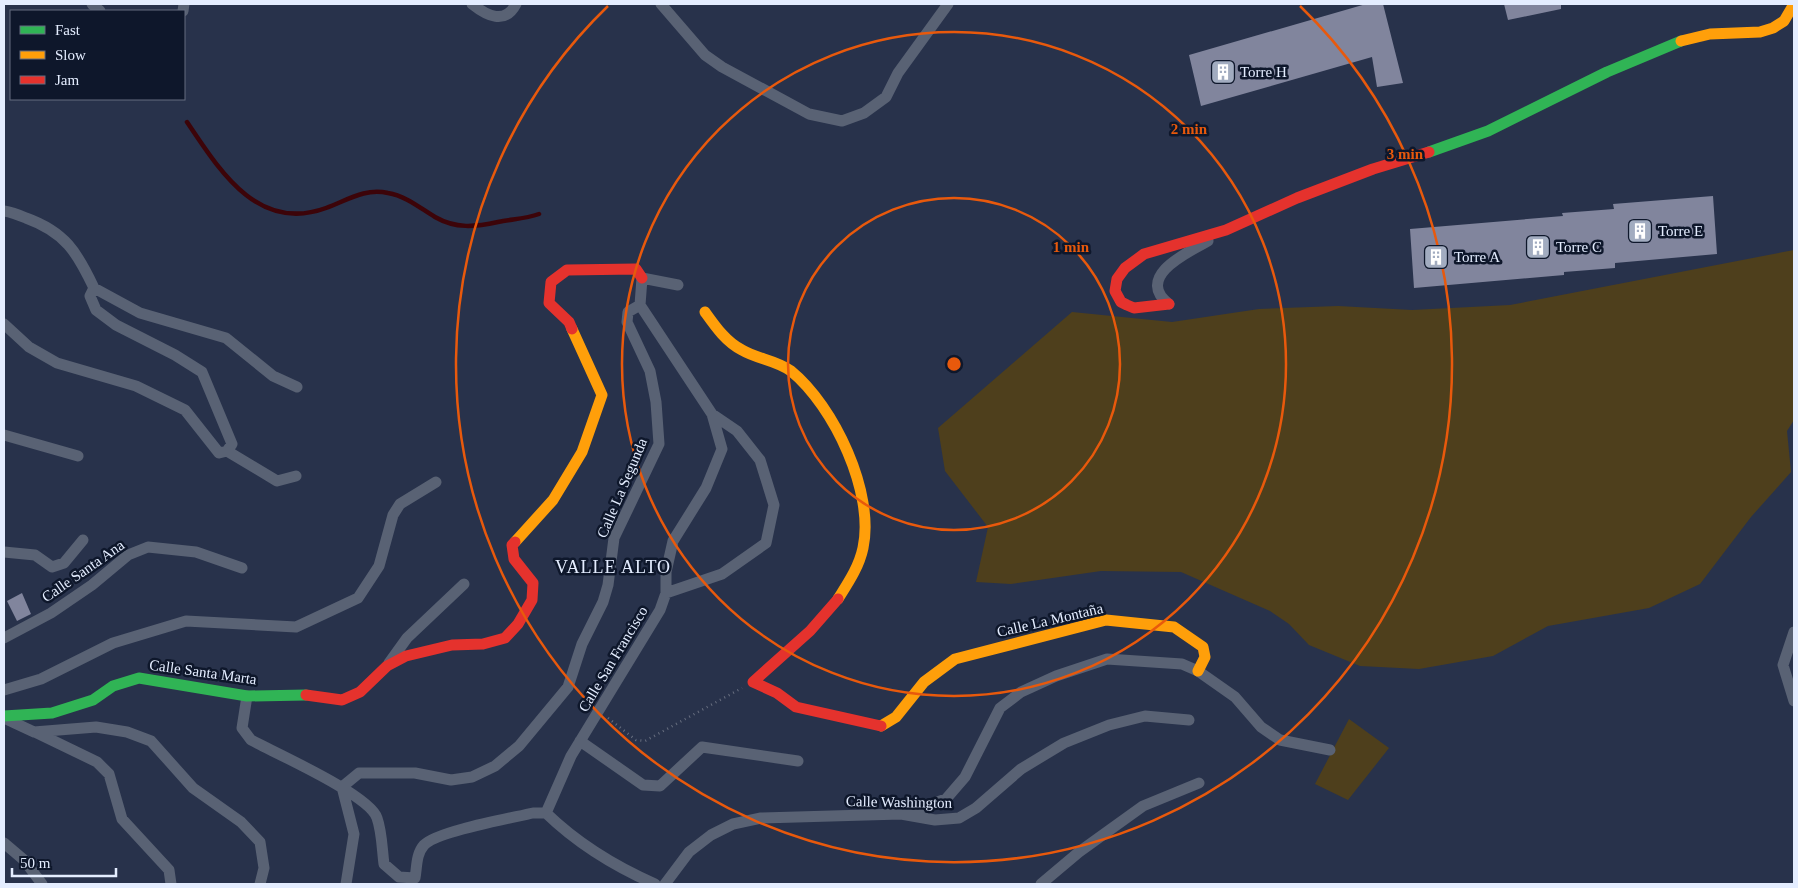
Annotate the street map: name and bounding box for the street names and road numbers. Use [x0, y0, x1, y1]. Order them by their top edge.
street label: Calle La Segunda [594, 435, 650, 540]
street label: Calle Santa Ana [39, 537, 127, 605]
street label: Calle La Montaña [995, 600, 1105, 640]
street label: Calle San Francisco [575, 603, 651, 715]
street label: Calle Santa Marta [148, 657, 258, 688]
street label: Calle Washington [846, 793, 953, 811]

